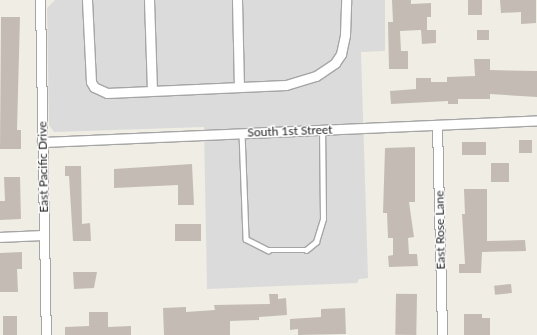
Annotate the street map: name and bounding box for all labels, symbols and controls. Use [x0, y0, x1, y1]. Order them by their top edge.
street label: East Pacific Drive [35, 121, 51, 213]
street label: South 1st Street [247, 122, 333, 140]
street label: East Rose Lane [432, 190, 448, 270]

